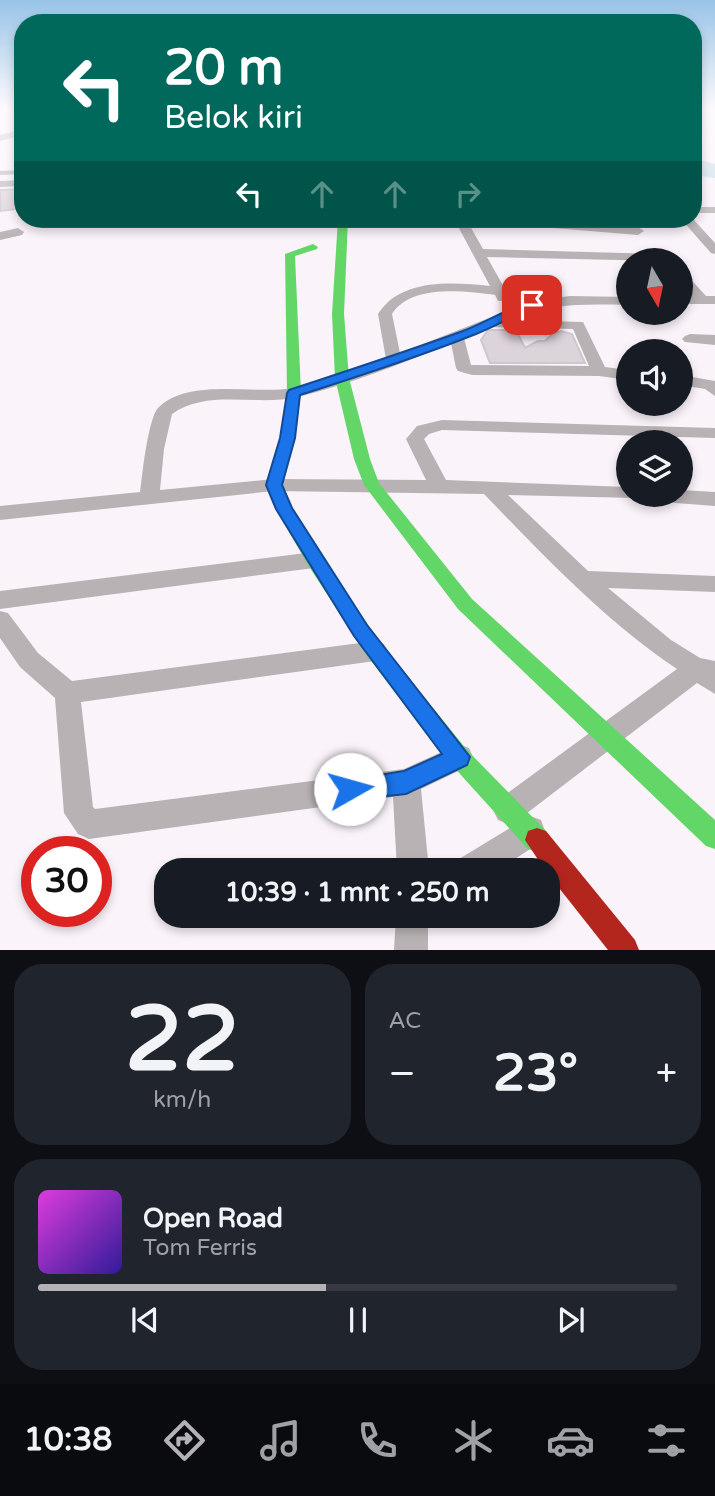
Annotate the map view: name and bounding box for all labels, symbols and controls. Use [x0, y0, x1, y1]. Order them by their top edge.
text: 20 m [164, 39, 283, 98]
icon: left [49, 42, 140, 133]
text: Belok kiri [164, 99, 303, 137]
icon: left [230, 175, 268, 213]
icon: ahead [303, 175, 341, 213]
icon: ahead [376, 175, 414, 213]
icon: right [449, 175, 487, 213]
north arrow [616, 248, 693, 326]
map controls [616, 248, 693, 507]
pin [502, 275, 562, 335]
icon: arrive [513, 286, 551, 324]
button: sound [616, 339, 693, 416]
button: layers [616, 430, 693, 507]
position arrow [313, 752, 387, 826]
speed limit sign: 30 [21, 836, 112, 927]
text: 10:39 · 1 mnt · 250 m [225, 877, 489, 908]
text: 22 [125, 985, 239, 1095]
text: AC [389, 1007, 421, 1035]
text: 23° [493, 1042, 578, 1105]
text: − [389, 1051, 416, 1097]
text: + [656, 1051, 677, 1097]
text: km/h [153, 1086, 211, 1114]
text: Open Road [143, 1203, 283, 1234]
text: Tom Ferris [143, 1234, 257, 1262]
icon: previous [126, 1301, 164, 1339]
icon: pause [339, 1301, 377, 1339]
icon: next [552, 1301, 590, 1339]
icon: directions [160, 1416, 209, 1465]
icon: music [256, 1416, 305, 1465]
icon: phone [353, 1416, 402, 1465]
icon: climate [449, 1416, 498, 1465]
icon: car [546, 1416, 595, 1465]
icon: filters [642, 1416, 691, 1465]
text: 10:38 [24, 1421, 112, 1459]

